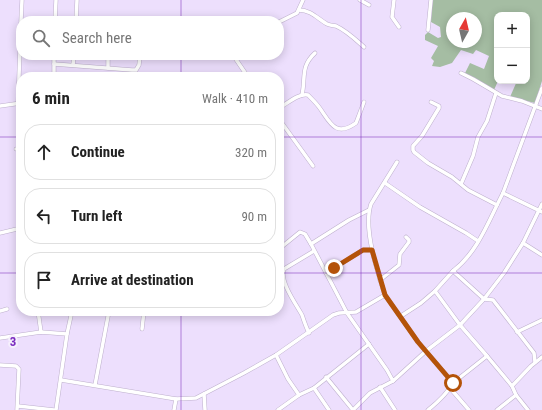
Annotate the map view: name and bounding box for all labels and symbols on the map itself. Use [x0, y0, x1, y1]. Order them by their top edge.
north arrow [446, 12, 482, 48]
route end [325, 259, 343, 277]
text: 3 [10, 334, 16, 349]
route start [444, 374, 462, 392]

